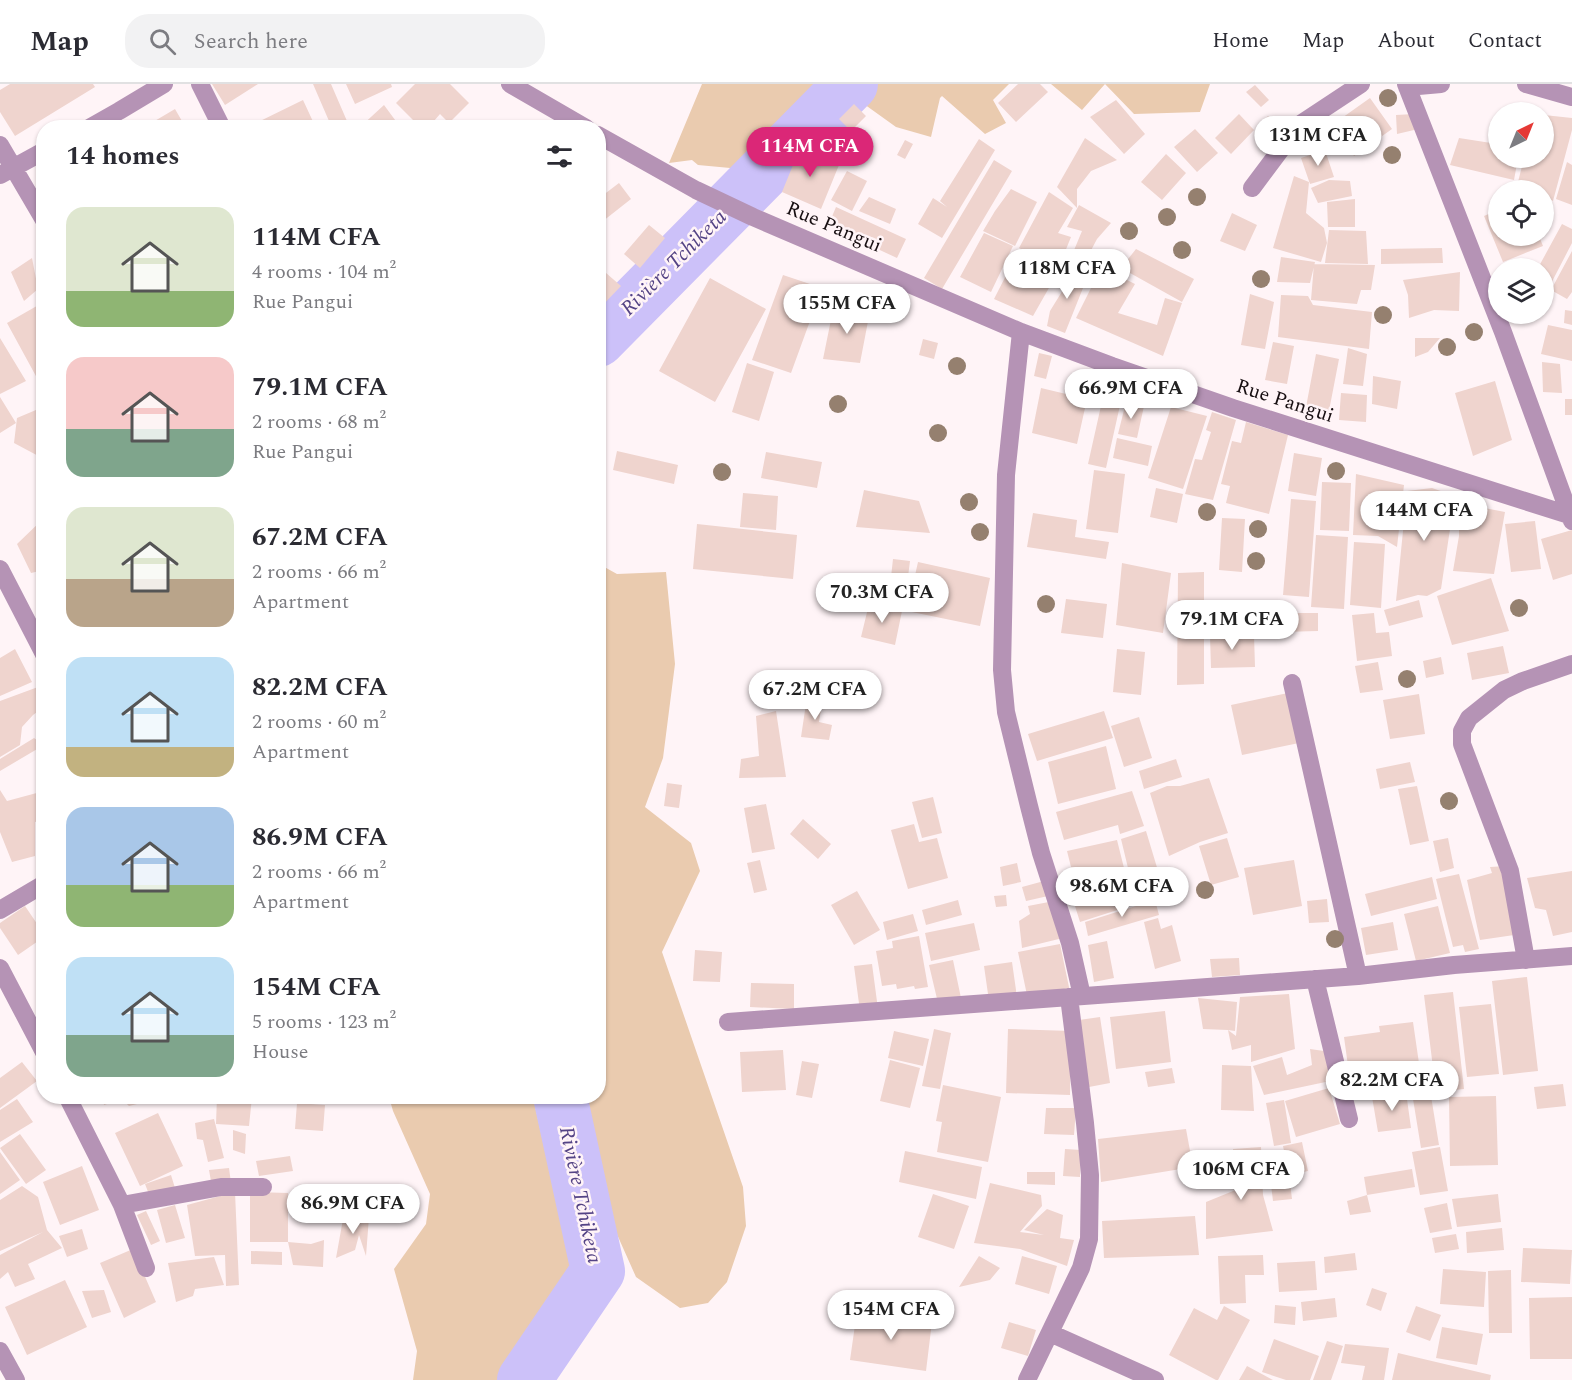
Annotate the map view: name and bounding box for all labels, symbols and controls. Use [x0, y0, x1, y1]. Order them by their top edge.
search box [125, 14, 545, 68]
text: Map [30, 20, 89, 63]
icon: search [146, 25, 179, 58]
text: Search here [194, 25, 308, 58]
text: Home [1212, 25, 1269, 57]
text: Map [1302, 25, 1344, 57]
text: About [1377, 25, 1435, 57]
text: Contact [1468, 25, 1542, 57]
north arrow [1488, 102, 1554, 168]
map controls [1488, 102, 1554, 324]
pin: 131M CFA [1256, 116, 1380, 167]
text: 131M CFA [1268, 120, 1368, 150]
pin: 114M CFA [748, 127, 872, 178]
text: 114M CFA [760, 131, 860, 161]
text: 14 homes [66, 136, 180, 176]
icon: filters [543, 140, 576, 173]
button: locate [1488, 180, 1554, 246]
street label: Rue Pangui [782, 193, 886, 261]
water label: Rivière Tchiketa [613, 202, 735, 324]
text: 114M CFA [252, 217, 381, 257]
icon: home [114, 231, 186, 303]
pin: 118M CFA [1005, 249, 1129, 300]
text: 118M CFA [1017, 253, 1117, 283]
text: 4 rooms · 104 m² [252, 257, 396, 287]
button: layers [1488, 258, 1554, 324]
pin: 155M CFA [785, 284, 909, 335]
text: Rue Pangui [252, 287, 353, 317]
text: 155M CFA [797, 288, 897, 318]
text: 79.1M CFA [252, 367, 388, 407]
pin: 66.9M CFA [1062, 369, 1200, 420]
street label: Rue Pangui [1232, 371, 1338, 431]
text: 66.9M CFA [1079, 373, 1183, 403]
icon: home [114, 381, 186, 453]
text: 2 rooms · 68 m² [252, 407, 386, 437]
text: Rue Pangui [252, 437, 353, 467]
pin: 144M CFA [1362, 491, 1486, 542]
text: 144M CFA [1374, 495, 1474, 525]
text: 67.2M CFA [252, 517, 388, 557]
icon: home [114, 531, 186, 603]
text: 2 rooms · 66 m² [252, 557, 386, 587]
pin: 70.3M CFA [813, 573, 951, 624]
text: 70.3M CFA [830, 577, 934, 607]
text: Apartment [252, 587, 349, 617]
pin: 79.1M CFA [1163, 600, 1301, 651]
text: 79.1M CFA [1180, 604, 1284, 634]
text: 82.2M CFA [252, 667, 388, 707]
pin: 67.2M CFA [746, 670, 884, 721]
text: 67.2M CFA [763, 674, 867, 704]
icon: home [114, 681, 186, 753]
text: 2 rooms · 60 m² [252, 707, 386, 737]
text: Apartment [252, 737, 349, 767]
text: 86.9M CFA [252, 817, 388, 857]
icon: home [114, 831, 186, 903]
text: 2 rooms · 66 m² [252, 857, 386, 887]
pin: 98.6M CFA [1053, 867, 1191, 918]
text: 98.6M CFA [1070, 871, 1174, 901]
text: Apartment [252, 887, 349, 917]
text: 154M CFA [252, 967, 381, 1007]
icon: home [114, 981, 186, 1053]
text: 5 rooms · 123 m² [252, 1007, 396, 1037]
text: House [252, 1037, 309, 1067]
pin: 82.2M CFA [1323, 1061, 1461, 1112]
text: 82.2M CFA [1340, 1065, 1444, 1095]
water label: Rivière Tchiketa [550, 1124, 610, 1267]
pin: 106M CFA [1179, 1150, 1303, 1201]
text: 106M CFA [1191, 1154, 1291, 1184]
pin: 86.9M CFA [284, 1184, 422, 1235]
text: 86.9M CFA [301, 1188, 405, 1218]
pin: 154M CFA [829, 1290, 953, 1341]
text: 154M CFA [841, 1294, 941, 1324]

